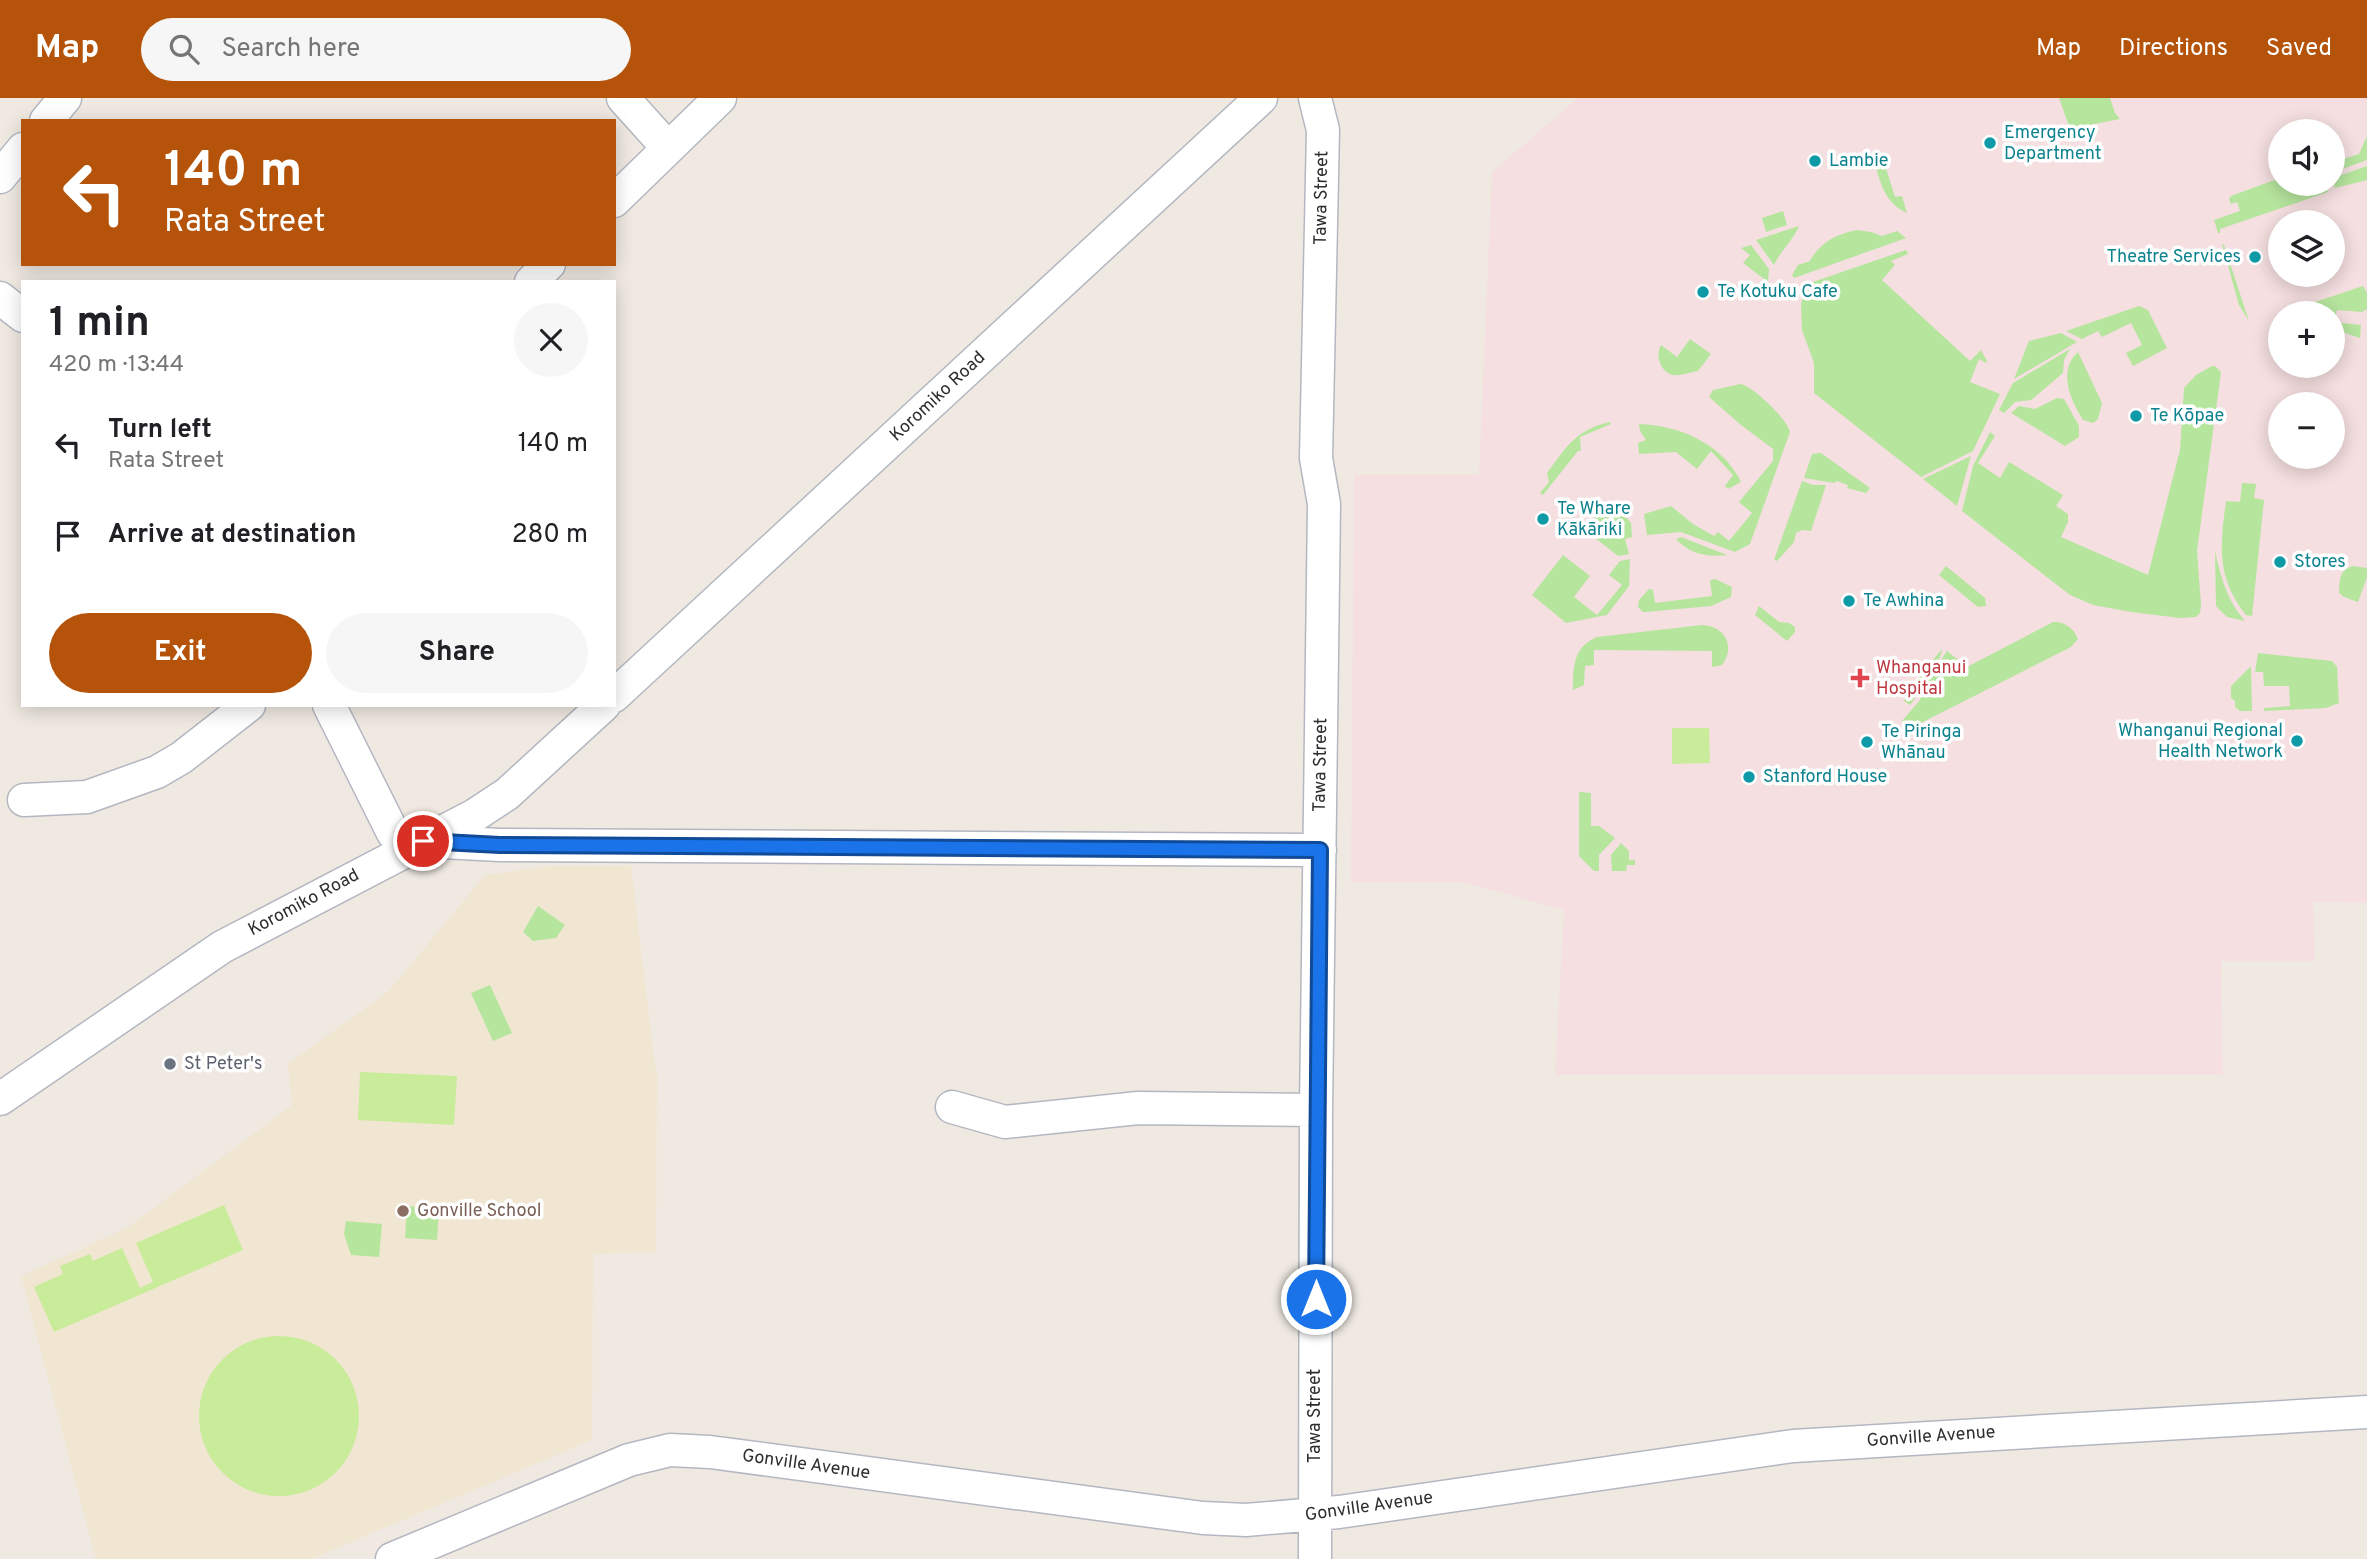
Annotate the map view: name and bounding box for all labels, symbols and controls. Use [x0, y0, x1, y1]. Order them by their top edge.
search box [141, 18, 631, 81]
text: Map [35, 28, 99, 70]
icon: search [165, 30, 203, 68]
text: Search here [221, 33, 360, 66]
text: Map [2036, 34, 2081, 64]
text: Directions [2119, 34, 2228, 64]
text: Saved [2266, 34, 2332, 64]
map controls [2268, 119, 2345, 469]
button: sound [2268, 119, 2345, 196]
place label: Emergency Department [2004, 122, 2102, 166]
marker: Emergency Department [1982, 135, 1998, 151]
text: 140 m [164, 142, 303, 204]
icon: left [49, 147, 140, 238]
place label: Lambie [1829, 150, 1888, 173]
street label: Tawa Street [1310, 151, 1334, 245]
marker: Lambie [1807, 153, 1823, 169]
text: Rata Street [164, 203, 326, 243]
button: layers [2268, 210, 2345, 287]
place label: Theatre Services [2106, 246, 2241, 269]
marker: Theatre Services [2247, 249, 2263, 265]
place label: Te Kotuku Cafe [1717, 281, 1838, 304]
marker: Te Kotuku Cafe [1695, 284, 1711, 300]
text: 1 min [49, 298, 150, 351]
button: + [2268, 301, 2345, 378]
button: close [514, 303, 588, 377]
street label: Koromiko Road [885, 347, 991, 447]
text: 420 m · 13:44 [49, 351, 184, 380]
button: − [2268, 392, 2345, 469]
place label: Te Kōpae [2150, 405, 2224, 428]
marker: Te Kōpae [2128, 408, 2144, 424]
text: Turn left [108, 414, 212, 447]
icon: left [49, 426, 87, 464]
text: 140 m [518, 428, 588, 461]
text: Rata Street [108, 447, 224, 476]
place label: Te Whare Kākāriki [1557, 498, 1631, 542]
marker: Te Whare Kākāriki [1535, 511, 1551, 527]
icon: arrive [49, 517, 87, 555]
text: Arrive at destination [108, 519, 356, 552]
text: 280 m [512, 519, 588, 552]
place label: Stores [2294, 551, 2346, 574]
marker: Stores [2272, 554, 2288, 570]
place label: Te Awhina [1863, 590, 1944, 613]
marker: Te Awhina [1841, 593, 1857, 609]
button: Exit [49, 613, 312, 693]
button: Share [326, 613, 588, 693]
place label: Whanganui Hospital [1876, 657, 1966, 701]
marker: Whanganui Hospital [1850, 668, 1870, 688]
street label: Tawa Street [1309, 718, 1333, 812]
place label: Whanganui Regional Health Network [2118, 720, 2283, 764]
place label: Te Piringa Whānau [1881, 721, 1961, 765]
marker: Whanganui Regional Health Network [2289, 733, 2305, 749]
marker: Te Piringa Whānau [1859, 734, 1875, 750]
place label: Stanford House [1763, 766, 1887, 789]
marker: Stanford House [1741, 769, 1757, 785]
pin [393, 811, 453, 871]
icon: arrive [404, 822, 442, 860]
street label: Koromiko Road [244, 864, 364, 942]
place label: St Peter's [184, 1053, 262, 1076]
marker: St Peter's [162, 1056, 178, 1072]
place label: Gonville School [417, 1200, 542, 1223]
marker: Gonville School [395, 1203, 411, 1219]
position arrow [1279, 1262, 1353, 1336]
street label: Tawa Street [1304, 1369, 1327, 1463]
street label: Gonville Avenue [1866, 1421, 1996, 1453]
street label: Gonville Avenue [741, 1445, 871, 1485]
street label: Gonville Avenue [1304, 1487, 1434, 1527]

